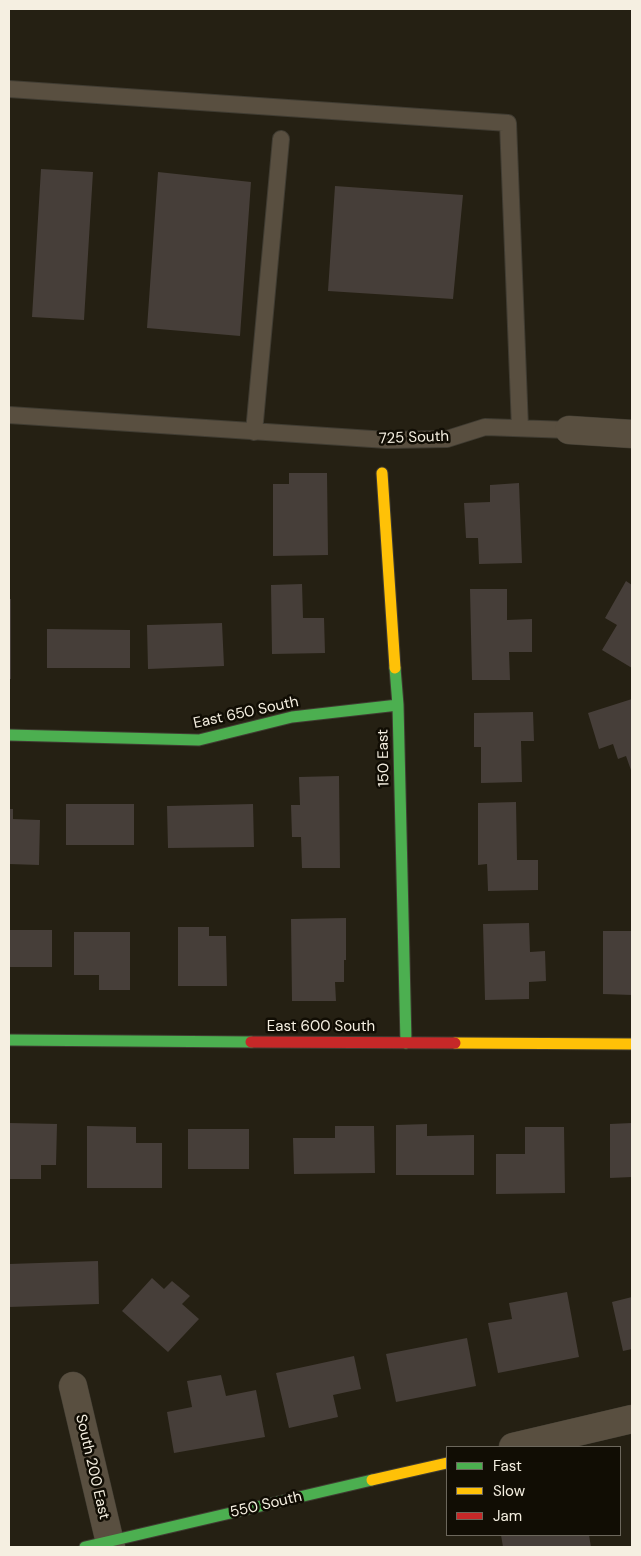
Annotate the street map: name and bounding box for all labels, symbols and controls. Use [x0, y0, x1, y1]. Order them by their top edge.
street label: 725 South [379, 428, 449, 448]
street label: East 650 South [192, 693, 300, 733]
street label: 150 East [374, 729, 394, 787]
street label: East 600 South [267, 1018, 375, 1036]
street label: South 200 East [71, 1413, 113, 1521]
legend [446, 1446, 621, 1536]
text: Fast [493, 1456, 522, 1476]
text: Slow [493, 1481, 525, 1501]
street label: 550 South [228, 1488, 304, 1522]
text: Jam [493, 1506, 522, 1526]

